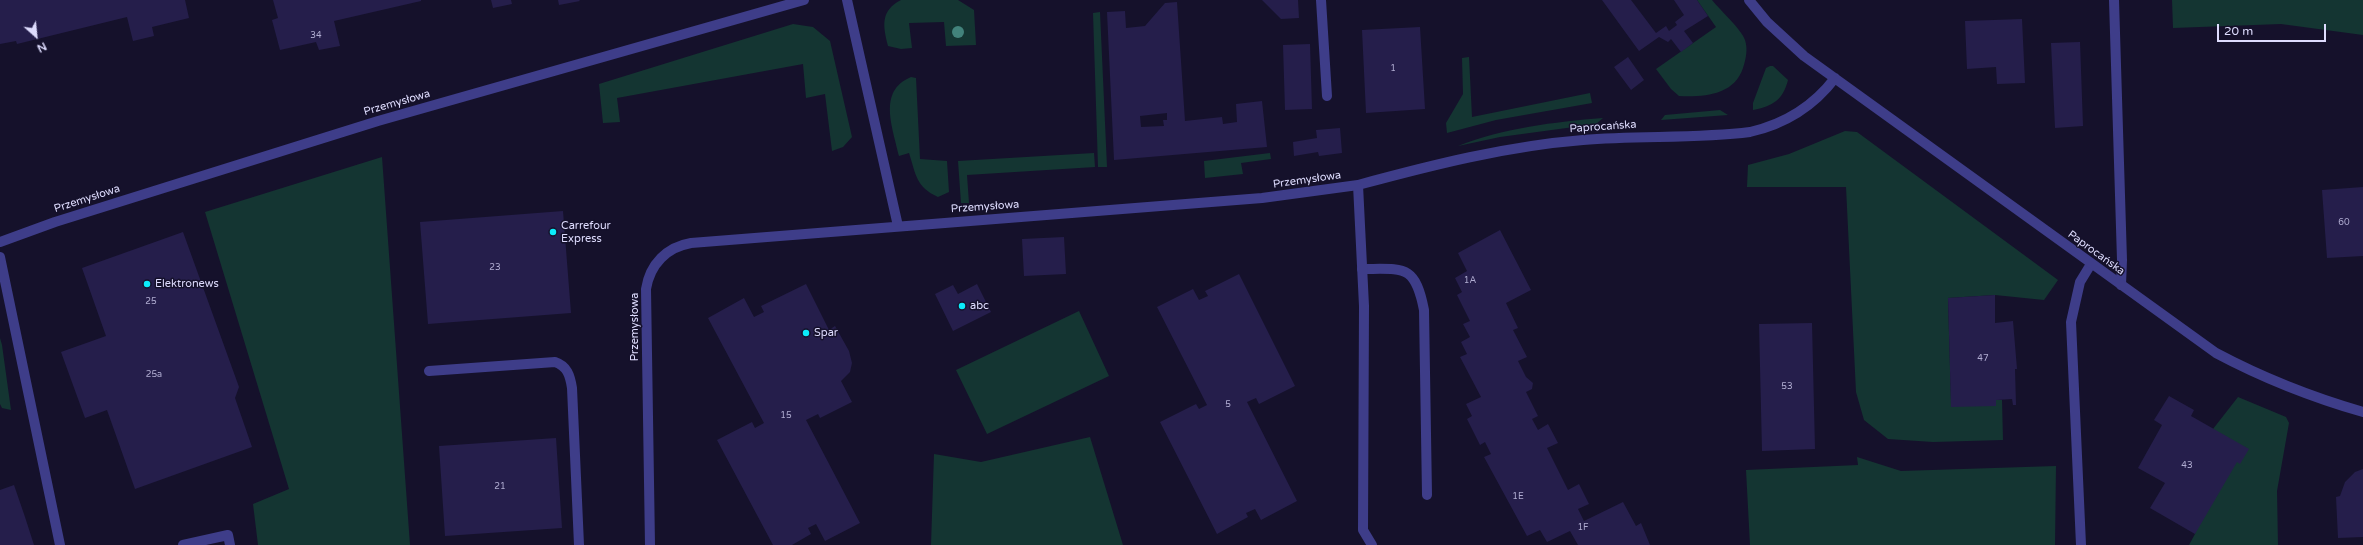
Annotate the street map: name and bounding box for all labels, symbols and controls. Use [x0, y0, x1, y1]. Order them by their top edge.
north arrow [16, 16, 56, 56]
scale bar [2219, 16, 2328, 42]
text: 20 m [2224, 24, 2253, 38]
house number: 34 [310, 31, 322, 41]
text: N [35, 39, 49, 55]
house number: 1 [1390, 64, 1396, 74]
street label: Przemysłowa [362, 87, 432, 119]
street label: Paprocańska [1569, 118, 1637, 136]
street label: Przemysłowa [1272, 169, 1342, 191]
street label: Przemysłowa [52, 182, 122, 216]
street label: Przemysłowa [950, 198, 1020, 216]
house number: 60 [2338, 218, 2350, 228]
place label: Carrefour Express [561, 219, 611, 245]
marker: Carrefour Express [548, 227, 558, 237]
street label: Paprocańska [2065, 228, 2127, 278]
house number: 23 [489, 263, 501, 273]
house number: 1A [1464, 276, 1476, 286]
place label: Elektronews [155, 277, 219, 291]
marker: Elektronews [142, 279, 152, 289]
street label: Przemysłowa [628, 293, 642, 361]
house number: 25 [145, 297, 157, 307]
place label: abc [970, 299, 989, 313]
marker: abc [957, 301, 967, 311]
place label: Spar [814, 326, 838, 340]
marker: Spar [801, 328, 811, 338]
house number: 47 [1977, 354, 1989, 364]
house number: 25a [146, 370, 162, 380]
house number: 53 [1781, 382, 1793, 392]
house number: 5 [1225, 400, 1231, 410]
house number: 15 [780, 411, 792, 421]
house number: 43 [2181, 461, 2193, 471]
house number: 21 [494, 482, 506, 492]
house number: 1E [1512, 492, 1524, 502]
house number: 1F [1577, 523, 1589, 533]

